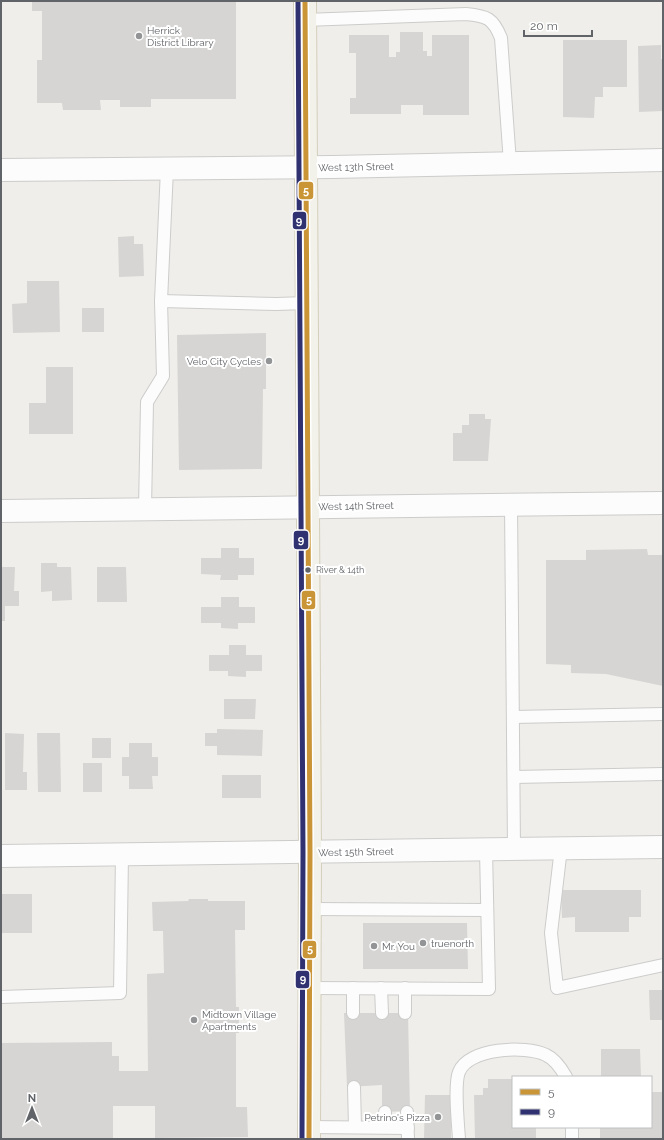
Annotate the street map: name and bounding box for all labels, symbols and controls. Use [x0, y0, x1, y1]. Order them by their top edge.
scale bar [524, 12, 592, 38]
text: 20 m [530, 19, 558, 33]
place label: Herrick District Library [147, 25, 214, 48]
marker: Herrick District Library [134, 31, 144, 41]
street label: West 13th Street [318, 161, 394, 173]
line badge: 5 [298, 181, 314, 200]
text: 5 [303, 185, 309, 198]
line badge: 9 [292, 211, 307, 230]
text: 9 [296, 215, 303, 228]
place label: Velo City Cycles [187, 356, 261, 367]
marker: Velo City Cycles [264, 356, 274, 366]
street label: West 14th Street [318, 500, 395, 512]
line badge: 9 [293, 530, 309, 550]
text: 9 [298, 534, 305, 547]
marker: River & 14th [303, 565, 313, 575]
place label: River & 14th [316, 565, 364, 575]
line badge: 5 [301, 590, 316, 610]
text: 5 [306, 594, 312, 607]
street label: West 15th Street [318, 846, 395, 858]
marker: truenorth [418, 938, 428, 948]
place label: truenorth [431, 938, 474, 949]
line badge: 5 [302, 940, 317, 959]
marker: Mr. You [369, 941, 379, 951]
place label: Mr. You [382, 941, 415, 952]
text: 5 [307, 943, 313, 956]
line badge: 9 [295, 970, 310, 989]
text: 9 [300, 973, 307, 986]
place label: Midtown Village Apartments [202, 1009, 276, 1032]
marker: Midtown Village Apartments [189, 1015, 199, 1025]
legend [512, 1076, 652, 1128]
text: 5 [548, 1085, 555, 1099]
north arrow [12, 1088, 52, 1128]
text: N [28, 1092, 36, 1105]
text: 9 [548, 1105, 555, 1119]
place label: Petrino's Pizza [364, 1112, 430, 1123]
marker: Petrino's Pizza [433, 1112, 443, 1122]

